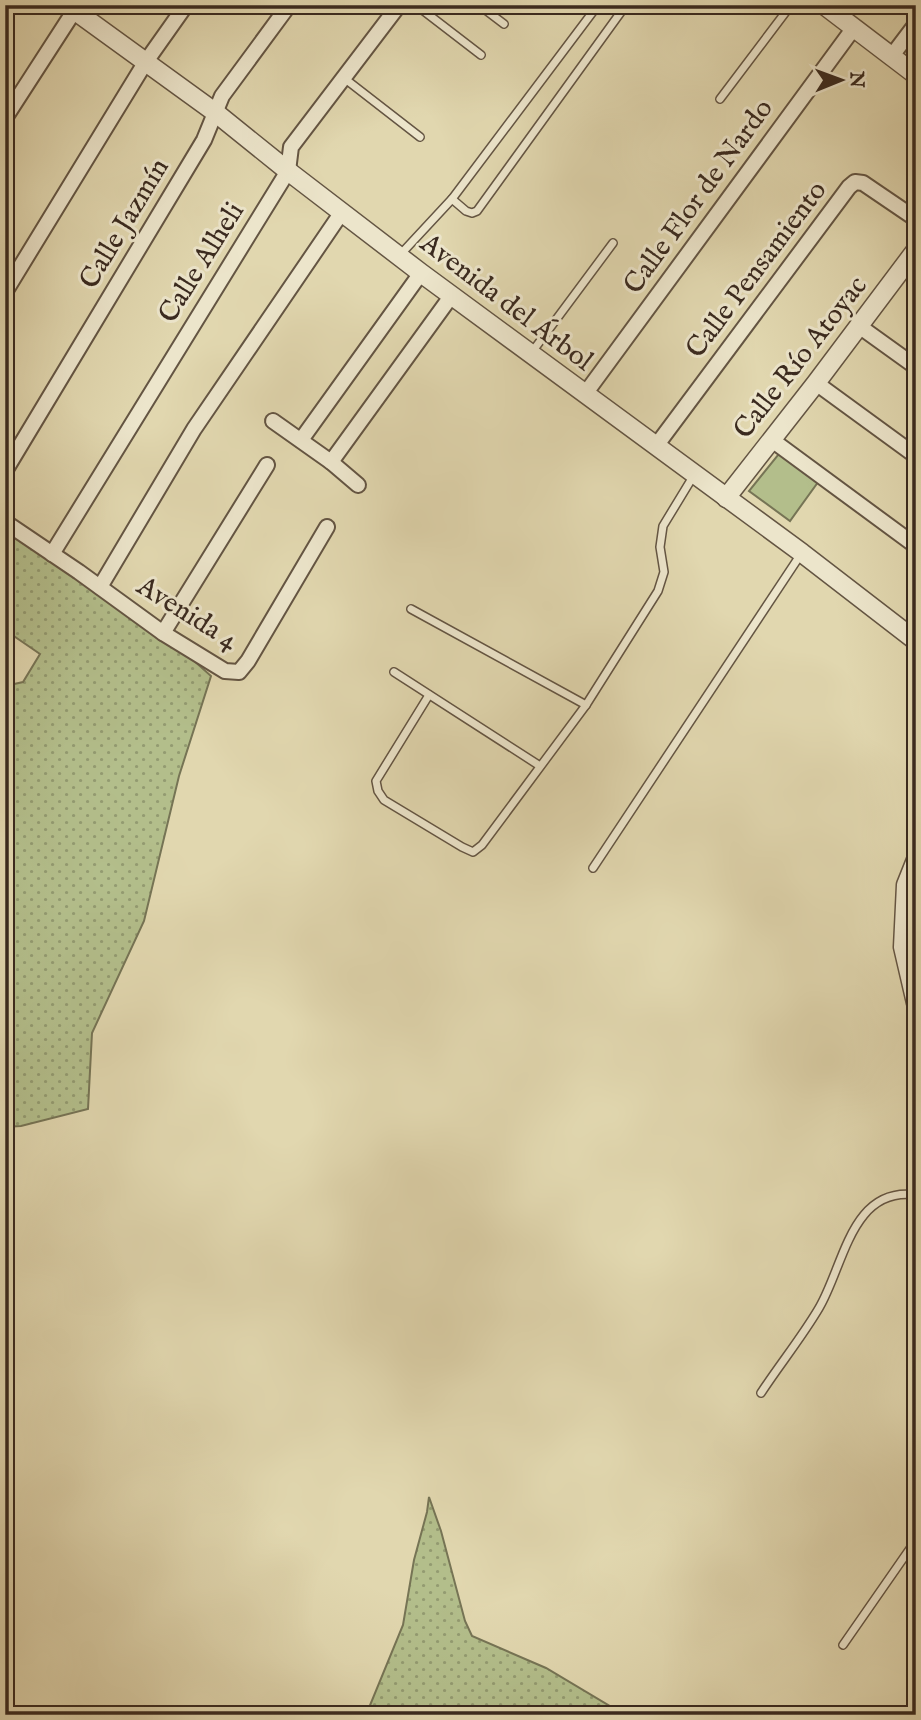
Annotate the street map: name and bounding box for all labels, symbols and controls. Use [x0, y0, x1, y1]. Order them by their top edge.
north arrow [806, 46, 876, 116]
text: N [844, 70, 868, 89]
street label: Calle Flor de Nardo [616, 93, 782, 301]
street label: Calle Jazmín [72, 152, 178, 296]
street label: Calle Pensamiento [679, 174, 835, 366]
street label: Calle Alheli [151, 196, 253, 330]
street label: Avenida del Árbol [412, 225, 600, 380]
street label: Calle Río Atoyac [727, 270, 875, 446]
street label: Avenida 4 [129, 569, 244, 659]

